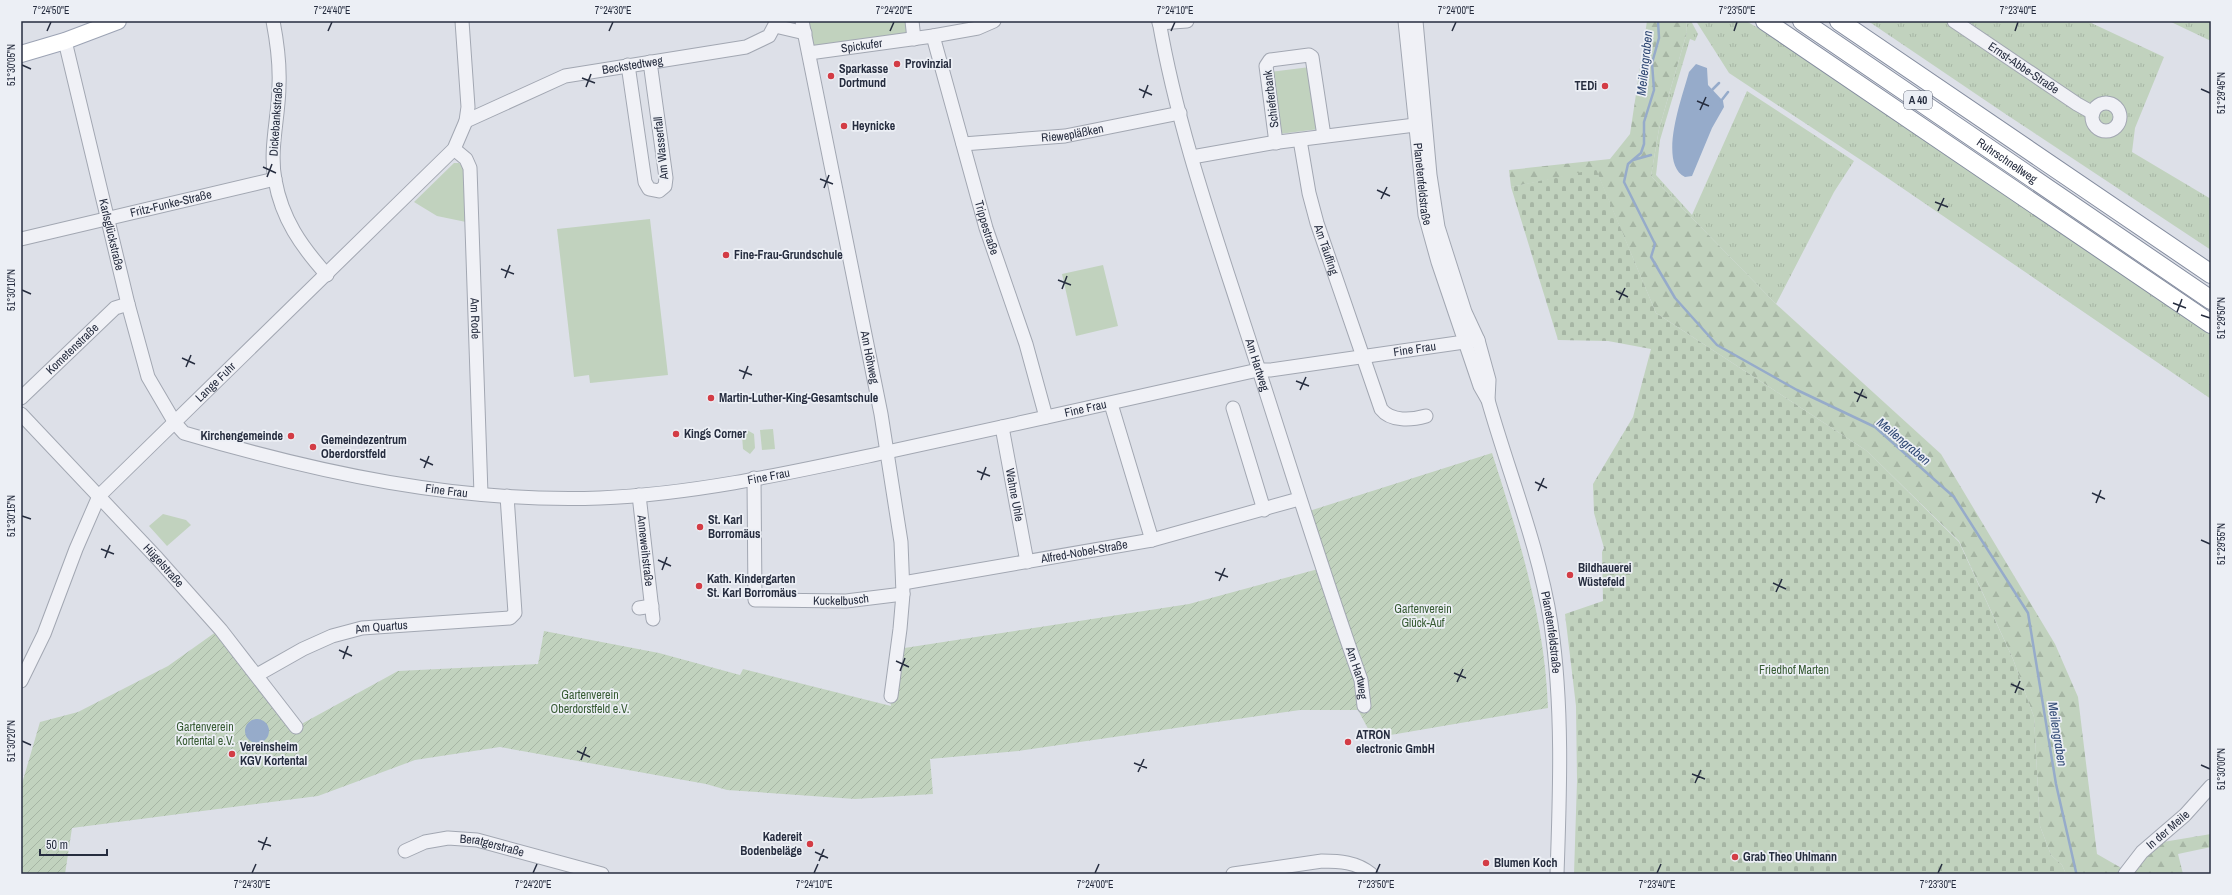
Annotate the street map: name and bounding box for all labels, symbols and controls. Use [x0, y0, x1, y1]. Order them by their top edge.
text: 7°24'50"E [33, 4, 69, 17]
text: 7°24'40"E [314, 4, 350, 17]
text: 7°24'30"E [595, 4, 631, 17]
text: 7°24'20"E [876, 4, 912, 17]
text: 7°24'10"E [1157, 4, 1193, 17]
text: 7°24'00"E [1438, 4, 1474, 17]
text: 7°23'50"E [1719, 4, 1755, 17]
text: 7°23'40"E [2000, 4, 2036, 17]
water label: Meilengraben [1633, 30, 1656, 96]
street label: Spickufer [840, 35, 884, 57]
street label: Ernst-Abbe-Straße [1985, 38, 2062, 98]
text: 51°30'05"N [5, 44, 18, 86]
street label: Beckstedtweg [601, 52, 664, 78]
place label: Provinzial [905, 56, 952, 72]
marker: Provinzial [892, 59, 902, 69]
place label: Sparkasse Dortmund [839, 61, 889, 91]
street label: Schieferbank [1260, 69, 1282, 129]
marker: Sparkasse Dortmund [826, 71, 836, 81]
text: 51°29'45"N [2215, 72, 2228, 114]
place label: TEDi [1575, 78, 1597, 94]
street label: Dickebankstraße [265, 81, 287, 157]
marker: TEDi [1600, 81, 1610, 91]
road number: A 40 [1904, 91, 1932, 109]
street label: Am Wasserfall [650, 116, 672, 181]
place label: Heynicke [852, 118, 896, 134]
street label: Riewepläßken [1041, 120, 1105, 146]
marker: Heynicke [839, 121, 849, 131]
street label: Ruhrschnellweg [1973, 134, 2041, 187]
street label: Planetenfeldstraße [1410, 142, 1435, 227]
street label: Fritz-Funke-Straße [129, 186, 213, 221]
street label: Karlsglückstraße [95, 197, 128, 272]
street label: Trippestraße [971, 199, 1003, 257]
street label: Am Täufling [1310, 221, 1342, 277]
place label: Fine-Frau-Grundschule [734, 247, 843, 263]
marker: Fine-Frau-Grundschule [721, 250, 731, 260]
text: 51°30'10"N [5, 269, 18, 311]
street label: Am Rode [466, 297, 484, 339]
text: 51°29'50"N [2215, 297, 2228, 339]
street label: Kometenstraße [42, 320, 102, 378]
street label: Am Höhweg [856, 328, 883, 386]
street label: Am Hartweg [1241, 336, 1273, 394]
street label: Fine Frau [1392, 338, 1437, 360]
street label: Lange Fuhr [192, 358, 240, 405]
place label: Martin-Luther-King-Gesamtschule [719, 390, 879, 406]
marker: Martin-Luther-King-Gesamtschule [706, 393, 716, 403]
street label: Fine Frau [1063, 396, 1108, 421]
water label: Meilengraben [1873, 414, 1934, 469]
place label: King´s Corner [684, 426, 747, 442]
place label: Kirchengemeinde [200, 428, 284, 444]
marker: King´s Corner [671, 429, 681, 439]
marker: Kirchengemeinde [286, 431, 296, 441]
place label: Gemeindezentrum Oberdorstfeld [321, 432, 407, 462]
marker: Gemeindezentrum Oberdorstfeld [308, 442, 318, 452]
street label: Fine Frau [746, 465, 791, 488]
street label: Wahne Uhle [1002, 467, 1027, 523]
street label: Fine Frau [424, 480, 469, 501]
text: 51°30'15"N [5, 495, 18, 537]
place label: St. Karl Borromäus [708, 512, 761, 542]
street label: Anneweihstraße [633, 513, 657, 587]
marker: St. Karl Borromäus [695, 522, 705, 532]
text: 51°29'55"N [2215, 523, 2228, 565]
street label: Alfred-Nobel-Straße [1039, 536, 1129, 567]
street label: Hügelstraße [140, 540, 187, 591]
place label: Bildhauerei Wüstefeld [1578, 560, 1632, 590]
marker: Bildhauerei Wüstefeld [1565, 570, 1575, 580]
place label: Kath. Kindergarten St. Karl Borromäus [707, 571, 797, 601]
marker: Kath. Kindergarten St. Karl Borromäus [694, 581, 704, 591]
street label: Kuckelbusch [813, 590, 870, 609]
street label: Planetenfeldstraße [1537, 590, 1564, 674]
park label: Gartenverein Glück-Auf [1394, 601, 1452, 631]
street label: Am Quartus [352, 617, 408, 638]
street label: Am Hartweg [1342, 644, 1371, 701]
park label: Friedhof Marten [1759, 662, 1829, 678]
park label: Gartenverein Oberdorstfeld e.V. [551, 687, 629, 717]
water label: Meilengraben [2044, 701, 2071, 768]
park label: Gartenverein Kortental e.V. [176, 719, 234, 749]
text: 51°30'20"N [5, 720, 18, 762]
place label: ATRON electronic GmbH [1356, 727, 1435, 757]
marker: ATRON electronic GmbH [1343, 737, 1353, 747]
place label: Vereinsheim KGV Kortental [240, 739, 308, 769]
text: 51°30'00"N [2215, 748, 2228, 790]
marker: Vereinsheim KGV Kortental [227, 749, 237, 759]
street label: In der Meile [2143, 807, 2193, 853]
place label: Kadereit Bodenbeläge [740, 829, 803, 859]
scale bar [40, 831, 107, 857]
street label: Beratgerstraße [459, 831, 526, 860]
text: 50 m [46, 837, 68, 853]
marker: Kadereit Bodenbeläge [805, 839, 815, 849]
place label: Grab Theo Uhlmann [1743, 849, 1837, 865]
marker: Grab Theo Uhlmann [1730, 852, 1740, 862]
place label: Blumen Koch [1494, 855, 1557, 871]
marker: Blumen Koch [1481, 858, 1491, 868]
text: 7°24'30"E [234, 878, 270, 891]
text: 7°24'20"E [515, 878, 551, 891]
text: 7°24'10"E [796, 878, 832, 891]
text: 7°24'00"E [1077, 878, 1113, 891]
text: 7°23'50"E [1358, 878, 1394, 891]
text: 7°23'40"E [1639, 878, 1675, 891]
text: 7°23'30"E [1920, 878, 1956, 891]

